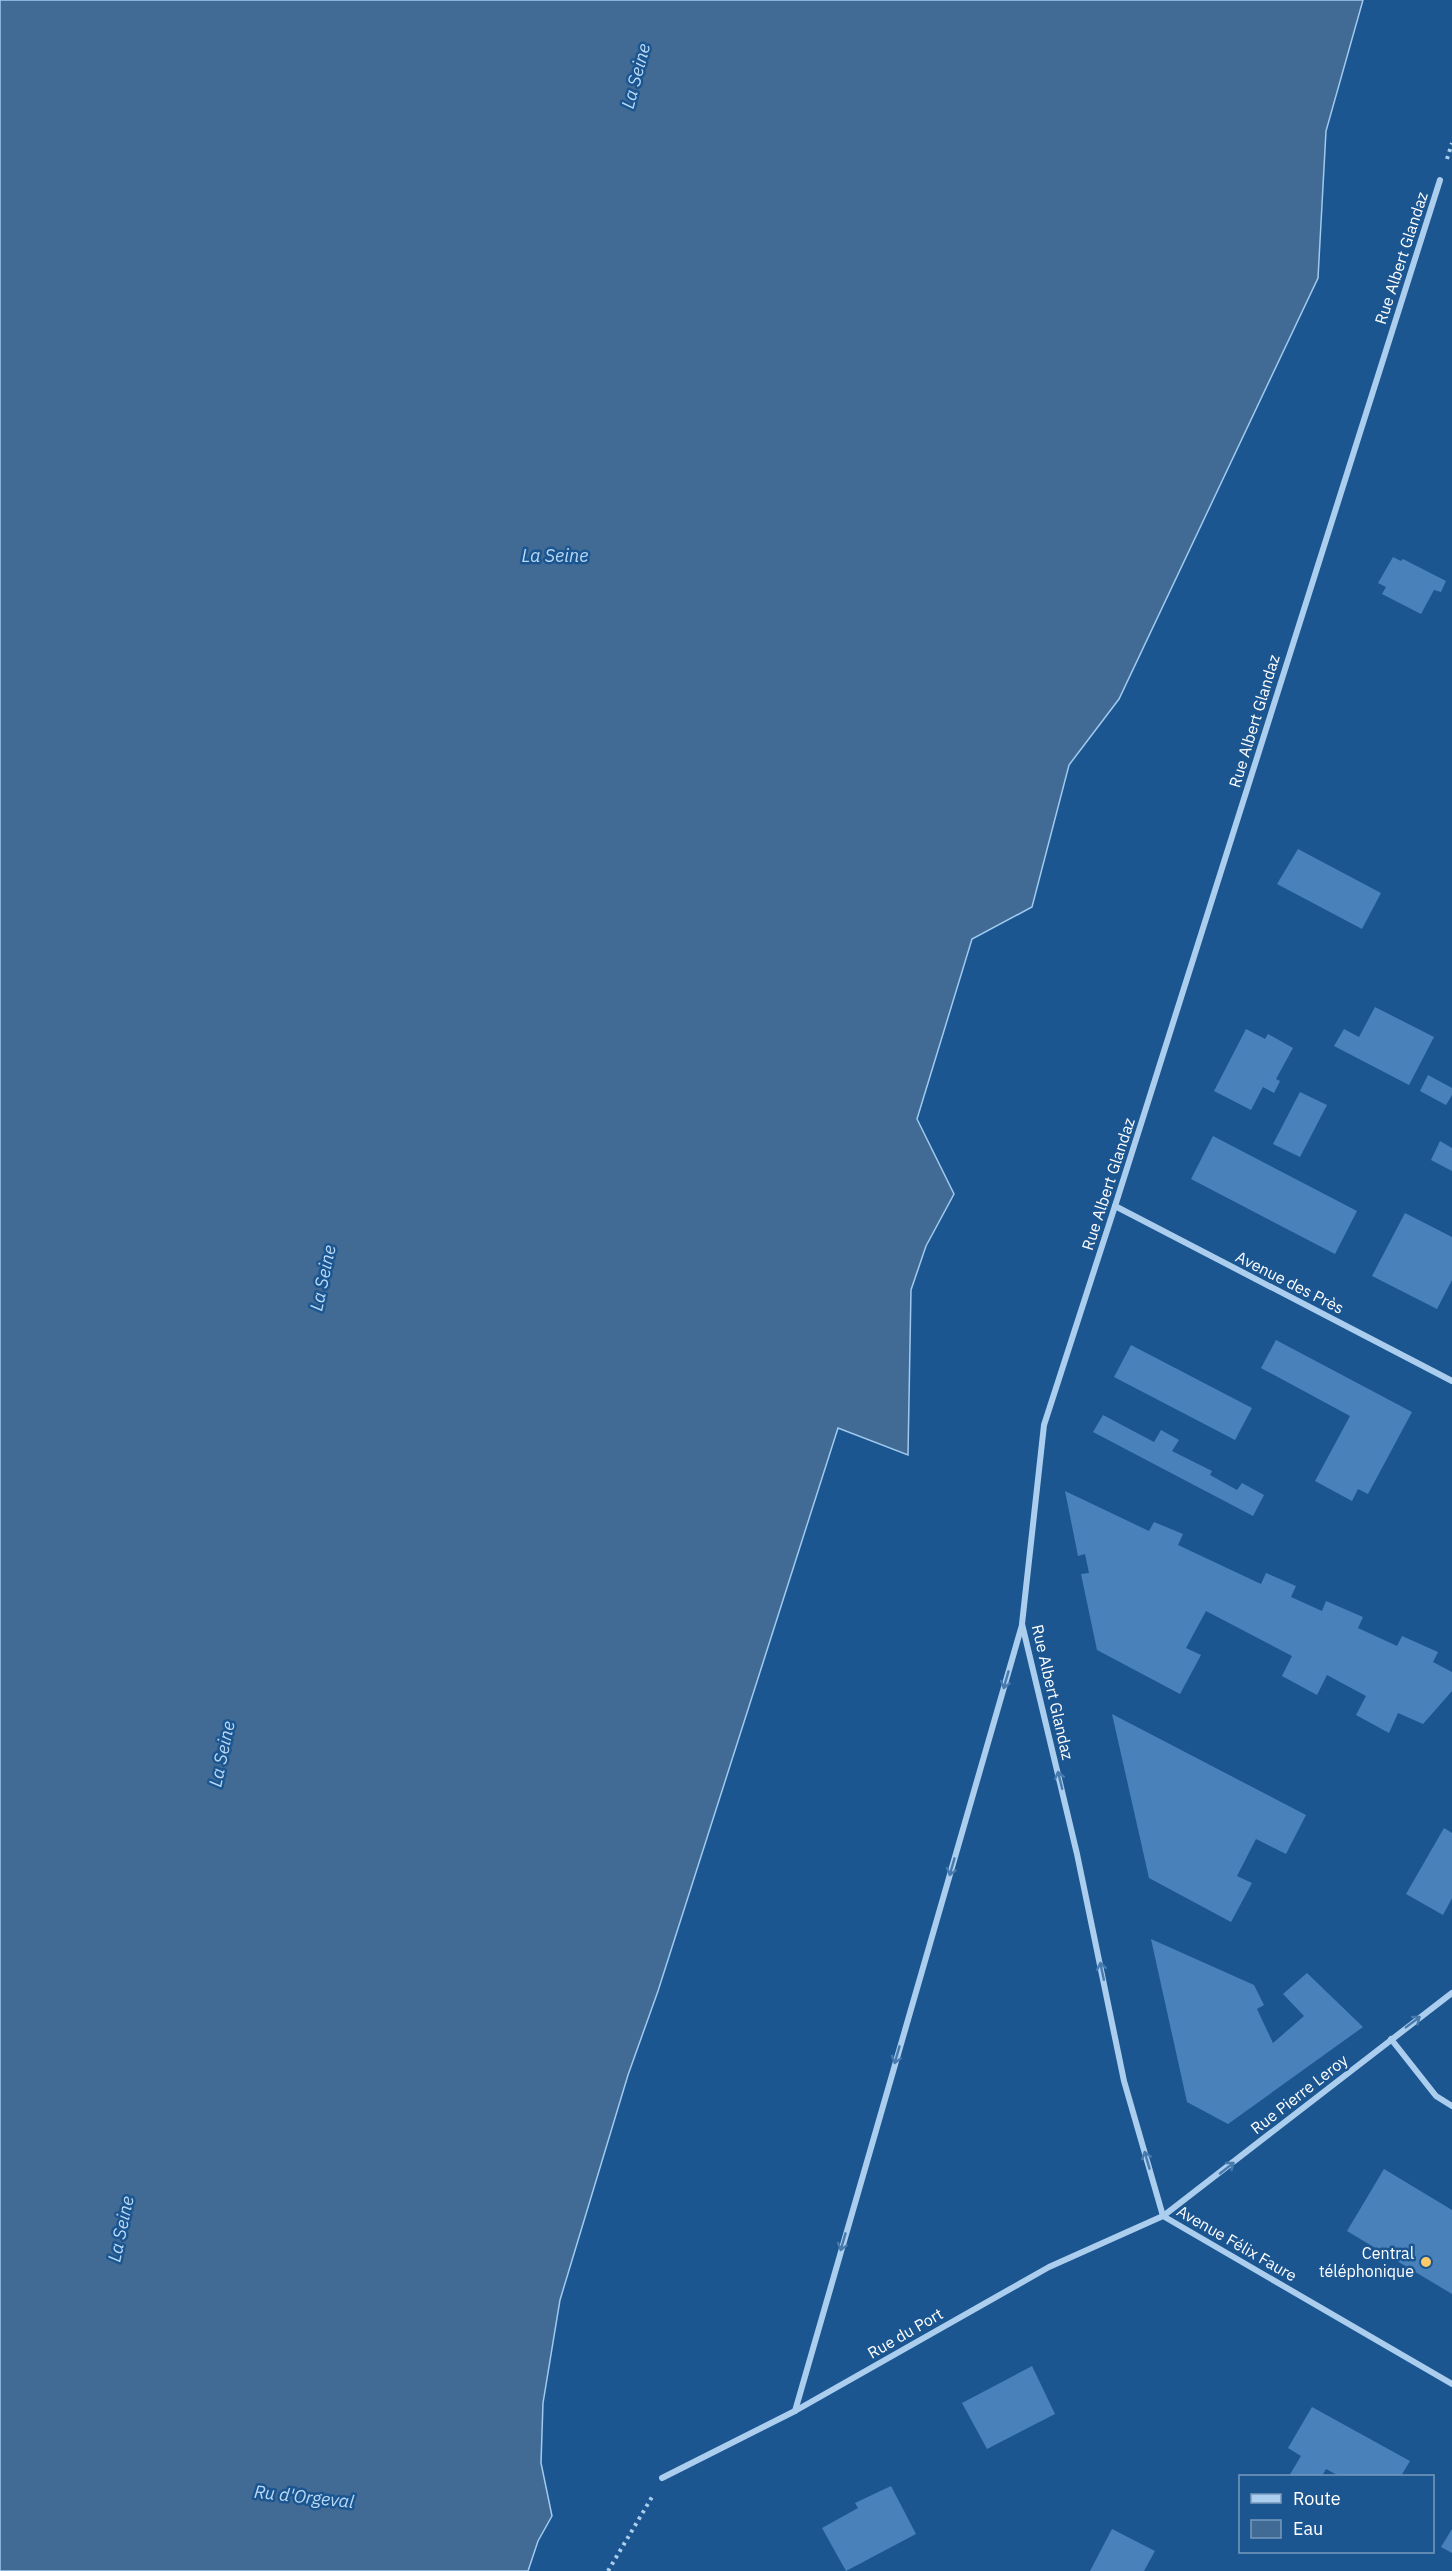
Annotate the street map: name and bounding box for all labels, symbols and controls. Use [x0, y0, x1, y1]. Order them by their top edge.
water label: La Seine [616, 41, 655, 111]
street label: Rue Albert Glandaz [1370, 189, 1432, 327]
water label: La Seine [522, 544, 588, 567]
street label: Rue Albert Glandaz [1224, 652, 1284, 790]
street label: Rue Albert Glandaz [1077, 1115, 1139, 1253]
water label: La Seine [304, 1243, 341, 1313]
street label: Avenue des Près [1233, 1246, 1347, 1318]
street label: Rue Albert Glandaz [1028, 1622, 1078, 1762]
one-way arrow [1000, 1670, 1011, 1689]
water label: La Seine [203, 1719, 240, 1789]
one-way arrow [1053, 1771, 1065, 1790]
one-way arrow [945, 1857, 957, 1876]
one-way arrow [1095, 1961, 1107, 1980]
one-way arrow [1405, 2016, 1421, 2028]
one-way arrow [891, 2045, 902, 2064]
street label: Rue Pierre Leroy [1246, 2050, 1352, 2138]
one-way arrow [1141, 2151, 1152, 2170]
one-way arrow [1218, 2162, 1234, 2174]
water label: La Seine [102, 2194, 139, 2264]
street label: Avenue Félix Faure [1173, 2201, 1301, 2286]
one-way arrow [837, 2232, 848, 2251]
place label: Central téléphonique [1319, 2243, 1414, 2281]
marker: Central téléphonique [1419, 2255, 1433, 2269]
street label: Rue du Port [864, 2303, 946, 2363]
legend [1239, 2475, 1434, 2553]
water label: Ru d'Orgeval [253, 2480, 355, 2513]
text: Route [1293, 2487, 1341, 2510]
text: Eau [1293, 2517, 1323, 2540]

